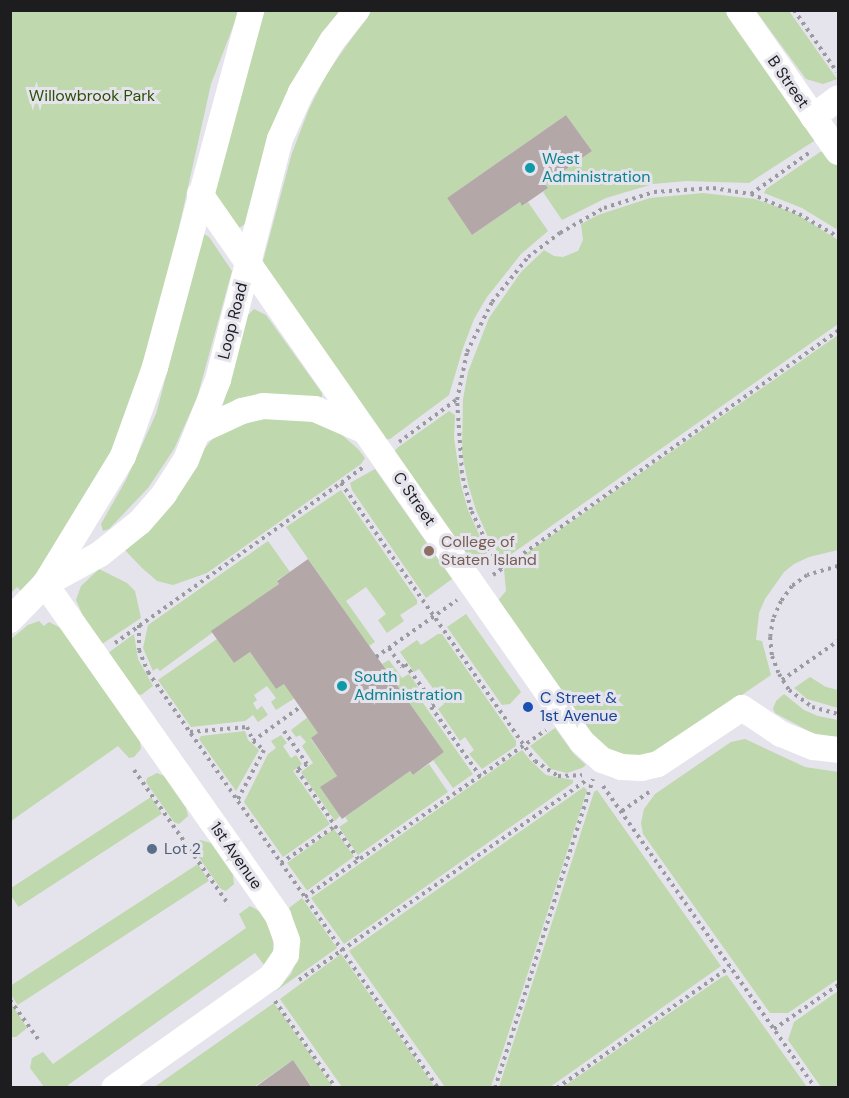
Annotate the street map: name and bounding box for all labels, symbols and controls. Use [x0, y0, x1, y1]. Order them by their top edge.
street label: B Street [763, 52, 813, 112]
park label: Willowbrook Park [29, 86, 155, 106]
place label: West Administration [542, 149, 650, 187]
marker: West Administration [523, 161, 537, 175]
street label: Loop Road [214, 281, 252, 361]
street label: C Street [389, 468, 439, 530]
place label: College of Staten Island [441, 532, 537, 570]
marker: College of Staten Island [422, 544, 436, 558]
place label: South Administration [354, 667, 462, 705]
marker: South Administration [335, 679, 349, 693]
place label: C Street & 1st Avenue [540, 688, 618, 726]
marker: C Street & 1st Avenue [521, 700, 535, 714]
street label: 1st Avenue [206, 819, 266, 893]
place label: Lot 2 [164, 839, 201, 859]
marker: Lot 2 [145, 842, 159, 856]

